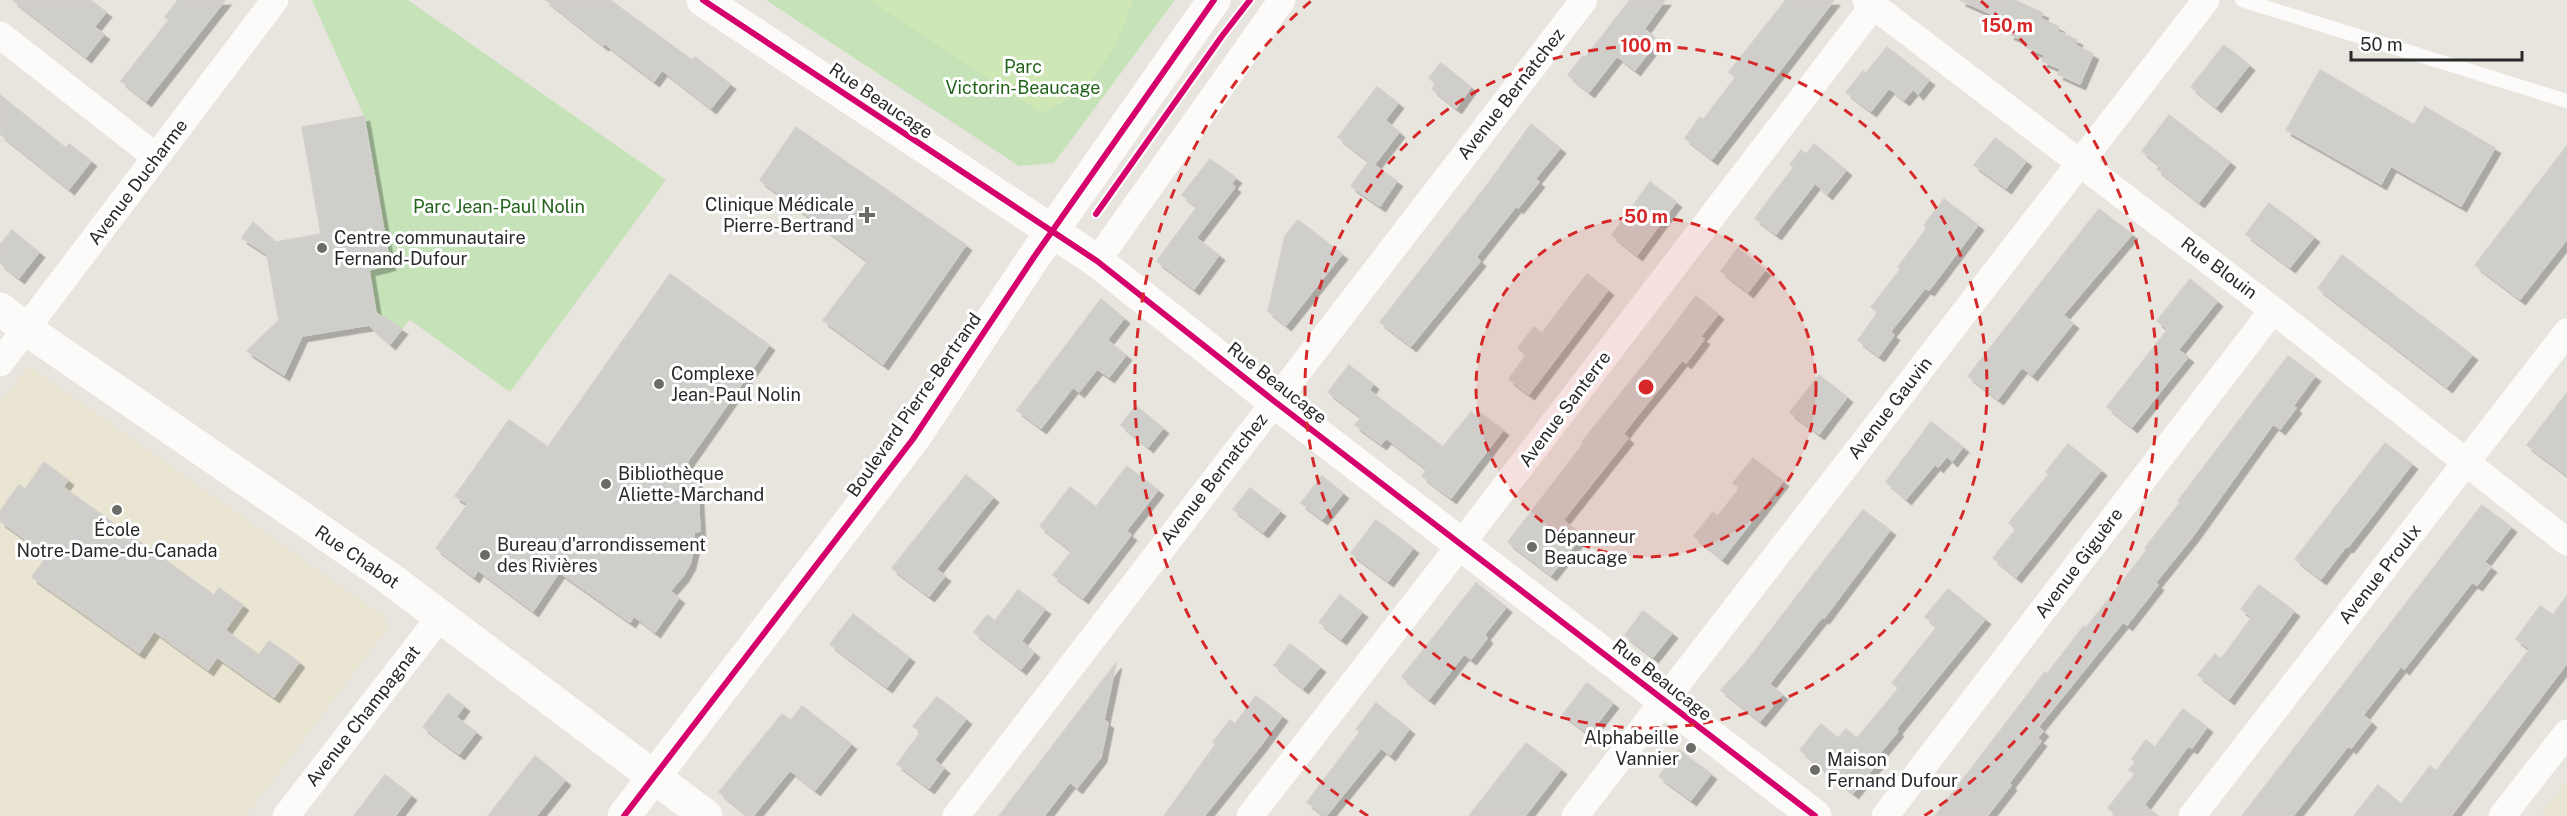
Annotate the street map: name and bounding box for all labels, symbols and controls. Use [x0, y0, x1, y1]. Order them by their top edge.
text: 150 m [1981, 15, 2033, 36]
street label: Avenue Bernatchez [1453, 24, 1568, 164]
scale bar [2351, 24, 2522, 62]
text: 50 m [2360, 34, 2403, 55]
text: 100 m [1620, 35, 1672, 56]
park label: Parc Victorin-Beaucage [946, 56, 1101, 98]
street label: Rue Beaucage [826, 58, 937, 143]
street label: Avenue Ducharme [84, 115, 192, 249]
place label: Clinique Médicale Pierre-Bertrand [705, 194, 854, 236]
park label: Parc Jean-Paul Nolin [413, 196, 585, 217]
marker: Clinique Médicale Pierre-Bertrand [858, 206, 876, 224]
text: 50 m [1624, 206, 1668, 227]
place label: Centre communautaire Fernand-Dufour [334, 227, 526, 269]
street label: Rue Blouin [2177, 232, 2261, 303]
marker: Centre communautaire Fernand-Dufour [315, 241, 329, 255]
street label: Boulevard Pierre-Bertrand [842, 309, 985, 501]
street label: Rue Beaucage [1223, 337, 1331, 428]
street label: Avenue Santerre [1514, 347, 1615, 471]
street label: Avenue Gauvin [1843, 352, 1936, 463]
place label: Complexe Jean-Paul Nolin [671, 363, 801, 405]
marker: Complexe Jean-Paul Nolin [652, 377, 666, 391]
centre of rings [1636, 377, 1656, 397]
street label: Avenue Bernatchez [1156, 409, 1271, 549]
place label: Bibliothèque Aliette-Marchand [618, 463, 764, 505]
marker: Bibliothèque Aliette-Marchand [599, 477, 613, 491]
marker: École Notre-Dame-du-Canada [110, 503, 124, 517]
street label: Avenue Giguère [2030, 504, 2127, 622]
place label: École Notre-Dame-du-Canada [17, 518, 217, 561]
street label: Avenue Proulx [2334, 520, 2425, 628]
street label: Rue Chabot [311, 521, 403, 592]
place label: Dépanneur Beaucage [1544, 526, 1636, 568]
place label: Bureau d'arrondissement des Rivières [497, 534, 706, 576]
marker: Dépanneur Beaucage [1525, 540, 1539, 554]
marker: Bureau d'arrondissement des Rivières [478, 548, 492, 562]
street label: Rue Beaucage [1608, 634, 1716, 725]
street label: Avenue Champagnat [301, 641, 424, 790]
place label: Alphabeille Vannier [1584, 727, 1679, 769]
marker: Alphabeille Vannier [1684, 741, 1698, 755]
place label: Maison Fernand Dufour [1827, 749, 1958, 791]
marker: Maison Fernand Dufour [1808, 763, 1822, 777]

